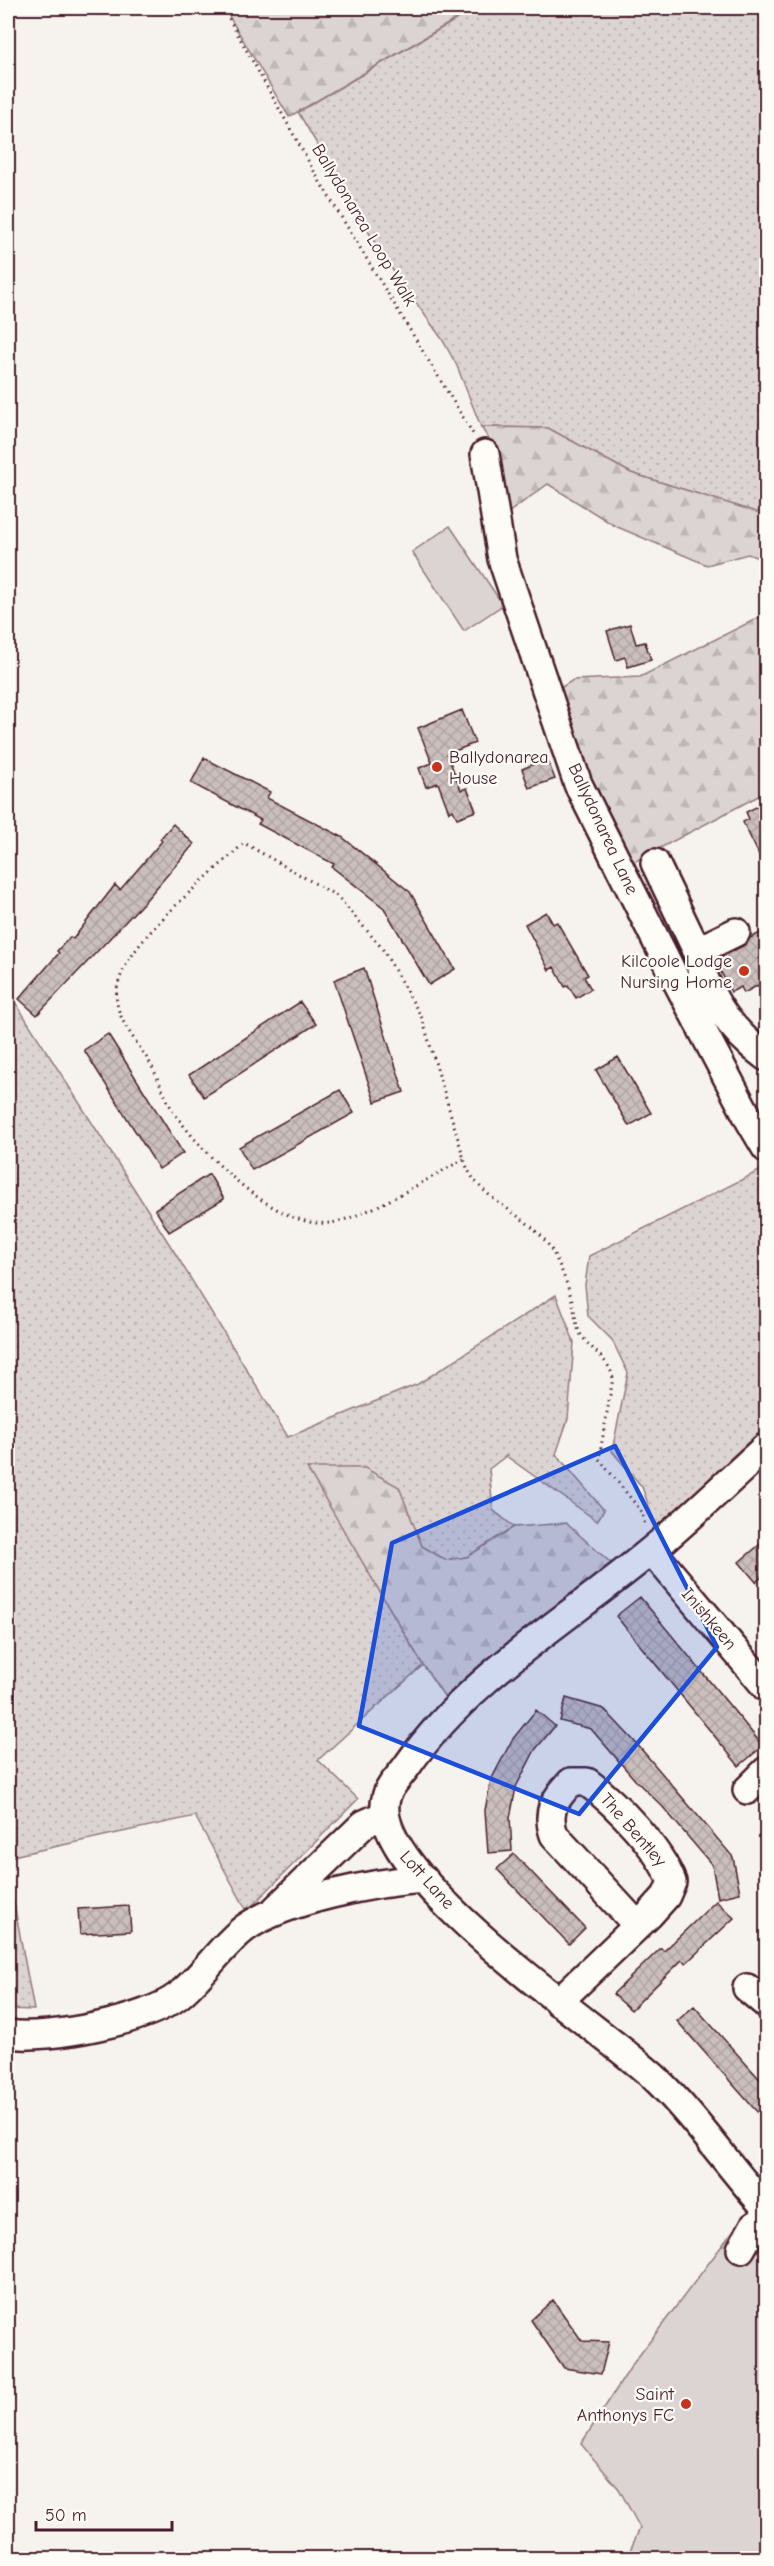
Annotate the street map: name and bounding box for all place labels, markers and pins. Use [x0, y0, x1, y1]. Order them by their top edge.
place label: Ballydonarea House [449, 747, 549, 789]
marker: Ballydonarea House [430, 760, 444, 774]
place label: Kilcoole Lodge Nursing Home [620, 951, 732, 993]
marker: Kilcoole Lodge Nursing Home [737, 964, 751, 978]
place label: Saint Anthonys FC [577, 2384, 675, 2426]
marker: Saint Anthonys FC [679, 2397, 693, 2411]

